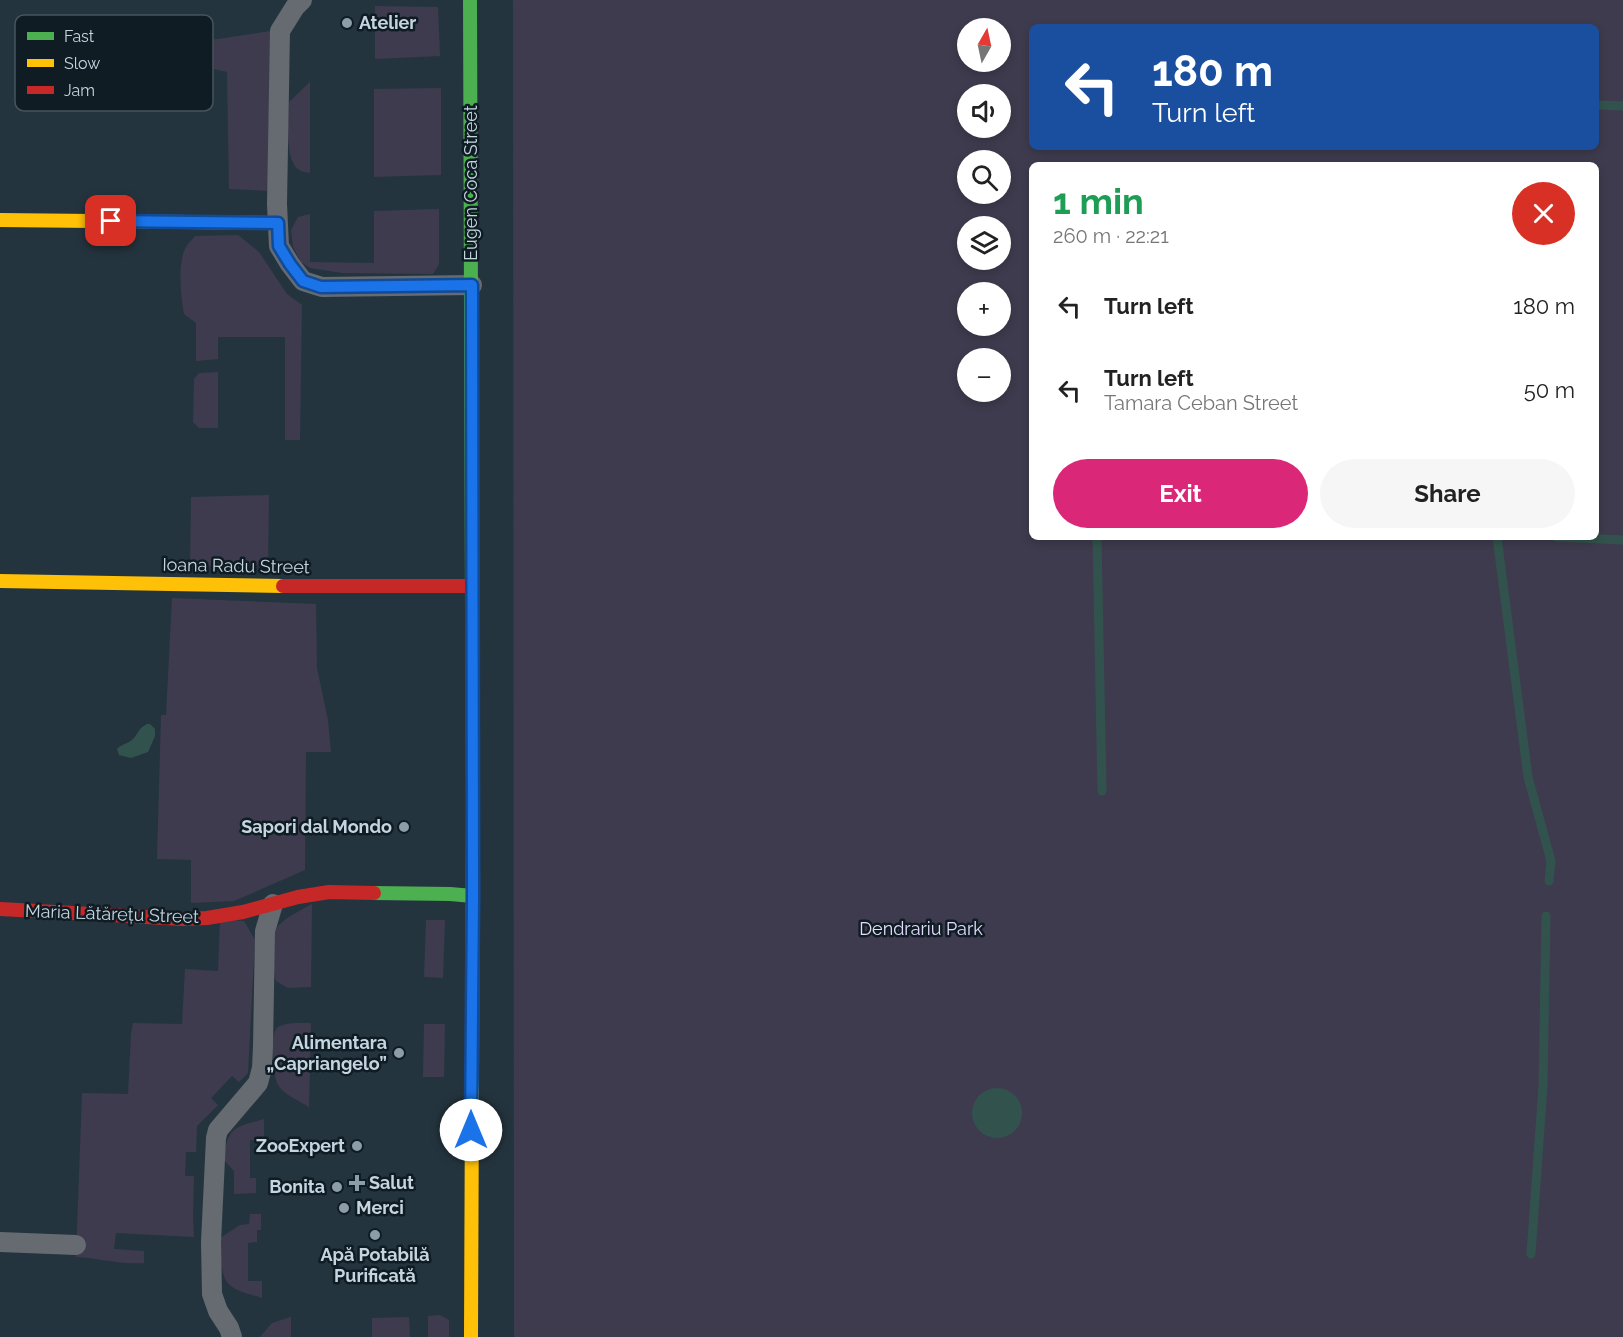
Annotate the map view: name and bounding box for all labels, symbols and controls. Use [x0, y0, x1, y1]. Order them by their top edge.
place label: Atelier [359, 12, 416, 33]
legend [15, 15, 213, 111]
marker: Atelier [340, 16, 354, 30]
north arrow [957, 18, 1011, 72]
map controls [957, 18, 1011, 402]
text: Fast [64, 27, 95, 46]
text: 180 m [1152, 47, 1273, 96]
icon: left [1053, 48, 1131, 126]
text: Slow [64, 54, 100, 73]
text: Jam [64, 81, 95, 100]
button: sound [957, 84, 1011, 138]
text: Turn left [1152, 97, 1255, 128]
street label: Eugen Coca Street [460, 105, 481, 261]
button: search [957, 150, 1011, 204]
text: 1 min [1053, 180, 1144, 222]
button: close [1512, 182, 1575, 245]
pin [85, 195, 136, 246]
icon: arrive [94, 204, 127, 237]
button: layers [957, 216, 1011, 270]
text: 260 m · 22:21 [1053, 224, 1169, 248]
button: + [957, 282, 1011, 336]
icon: left [1053, 290, 1086, 323]
text: Turn left [1104, 293, 1194, 319]
text: 180 m [1513, 293, 1575, 319]
button: − [957, 348, 1011, 402]
text: Turn left [1104, 365, 1194, 391]
icon: left [1053, 374, 1086, 407]
text: 50 m [1524, 377, 1575, 403]
text: Tamara Ceban Street [1104, 391, 1298, 415]
button: Exit [1053, 459, 1308, 528]
button: Share [1320, 459, 1575, 528]
street label: Ioana Radu Street [162, 554, 310, 577]
place label: Sapori dal Mondo [241, 816, 392, 837]
marker: Sapori dal Mondo [397, 820, 411, 834]
street label: Maria Lătărețu Street [25, 900, 199, 927]
park label: Dendrariu Park [859, 918, 983, 939]
place label: Alimentara „Capriangelo” [266, 1032, 387, 1074]
marker: Alimentara „Capriangelo” [392, 1046, 406, 1060]
position arrow [439, 1098, 503, 1162]
place label: ZooExpert [256, 1135, 345, 1156]
marker: ZooExpert [350, 1139, 364, 1153]
place label: Salut [369, 1172, 414, 1193]
place label: Bonita [269, 1176, 325, 1197]
marker: Salut [350, 1176, 364, 1190]
marker: Bonita [330, 1180, 344, 1194]
place label: Merci [356, 1197, 404, 1218]
marker: Merci [337, 1201, 351, 1215]
marker: Apă Potabilă Purificată [368, 1228, 382, 1242]
place label: Apă Potabilă Purificată [320, 1244, 430, 1286]

